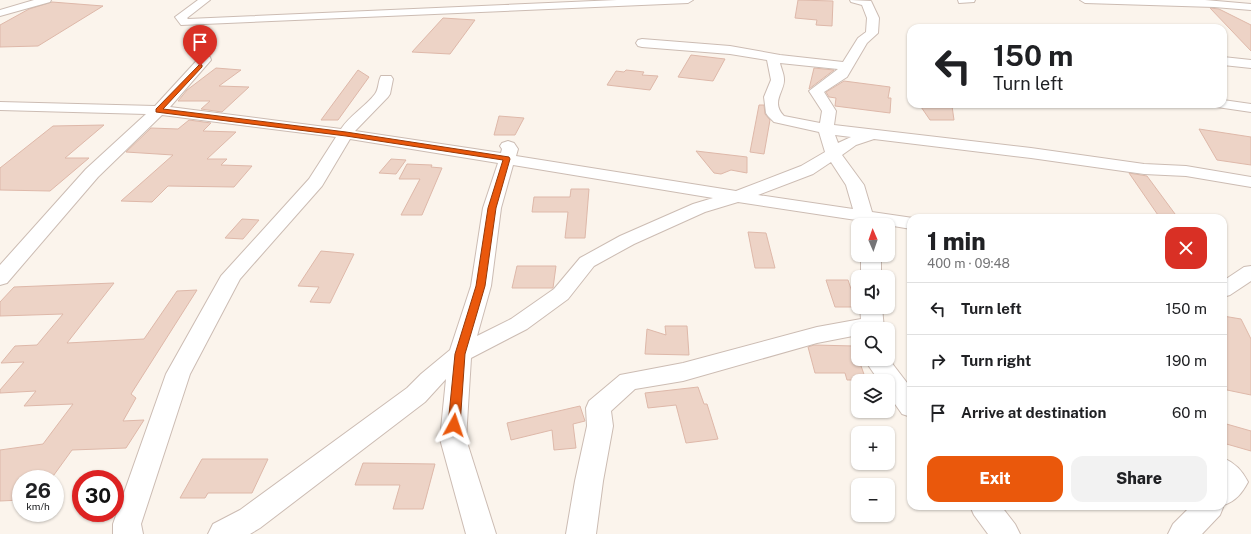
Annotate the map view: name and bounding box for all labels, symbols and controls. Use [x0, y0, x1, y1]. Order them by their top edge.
pin [183, 25, 217, 66]
icon: arrive [189, 31, 211, 53]
text: 150 m [993, 39, 1073, 72]
icon: left [927, 40, 979, 92]
text: Turn left [993, 73, 1063, 94]
north arrow [851, 218, 895, 262]
map controls [851, 218, 895, 522]
text: 1 min [927, 227, 986, 255]
button: close [1165, 227, 1207, 269]
text: 400 m · 09:48 [927, 256, 1010, 271]
button: sound [851, 270, 895, 314]
icon: left [927, 298, 949, 320]
text: Turn left [961, 300, 1022, 317]
text: 150 m [1165, 300, 1207, 317]
button: search [851, 322, 895, 366]
icon: right [927, 350, 949, 372]
text: Turn right [961, 352, 1031, 369]
text: 190 m [1166, 352, 1207, 369]
button: layers [851, 374, 895, 418]
icon: arrive [927, 402, 949, 424]
position arrow [433, 404, 475, 446]
text: Arrive at destination [961, 404, 1106, 421]
text: 60 m [1172, 404, 1207, 421]
button: + [851, 426, 895, 470]
button: Exit [927, 456, 1063, 502]
button: Share [1071, 456, 1207, 502]
speed limit sign: 30 [72, 470, 124, 522]
button: − [851, 478, 895, 522]
text: 26 [25, 479, 51, 503]
text: km/h [26, 500, 50, 512]

